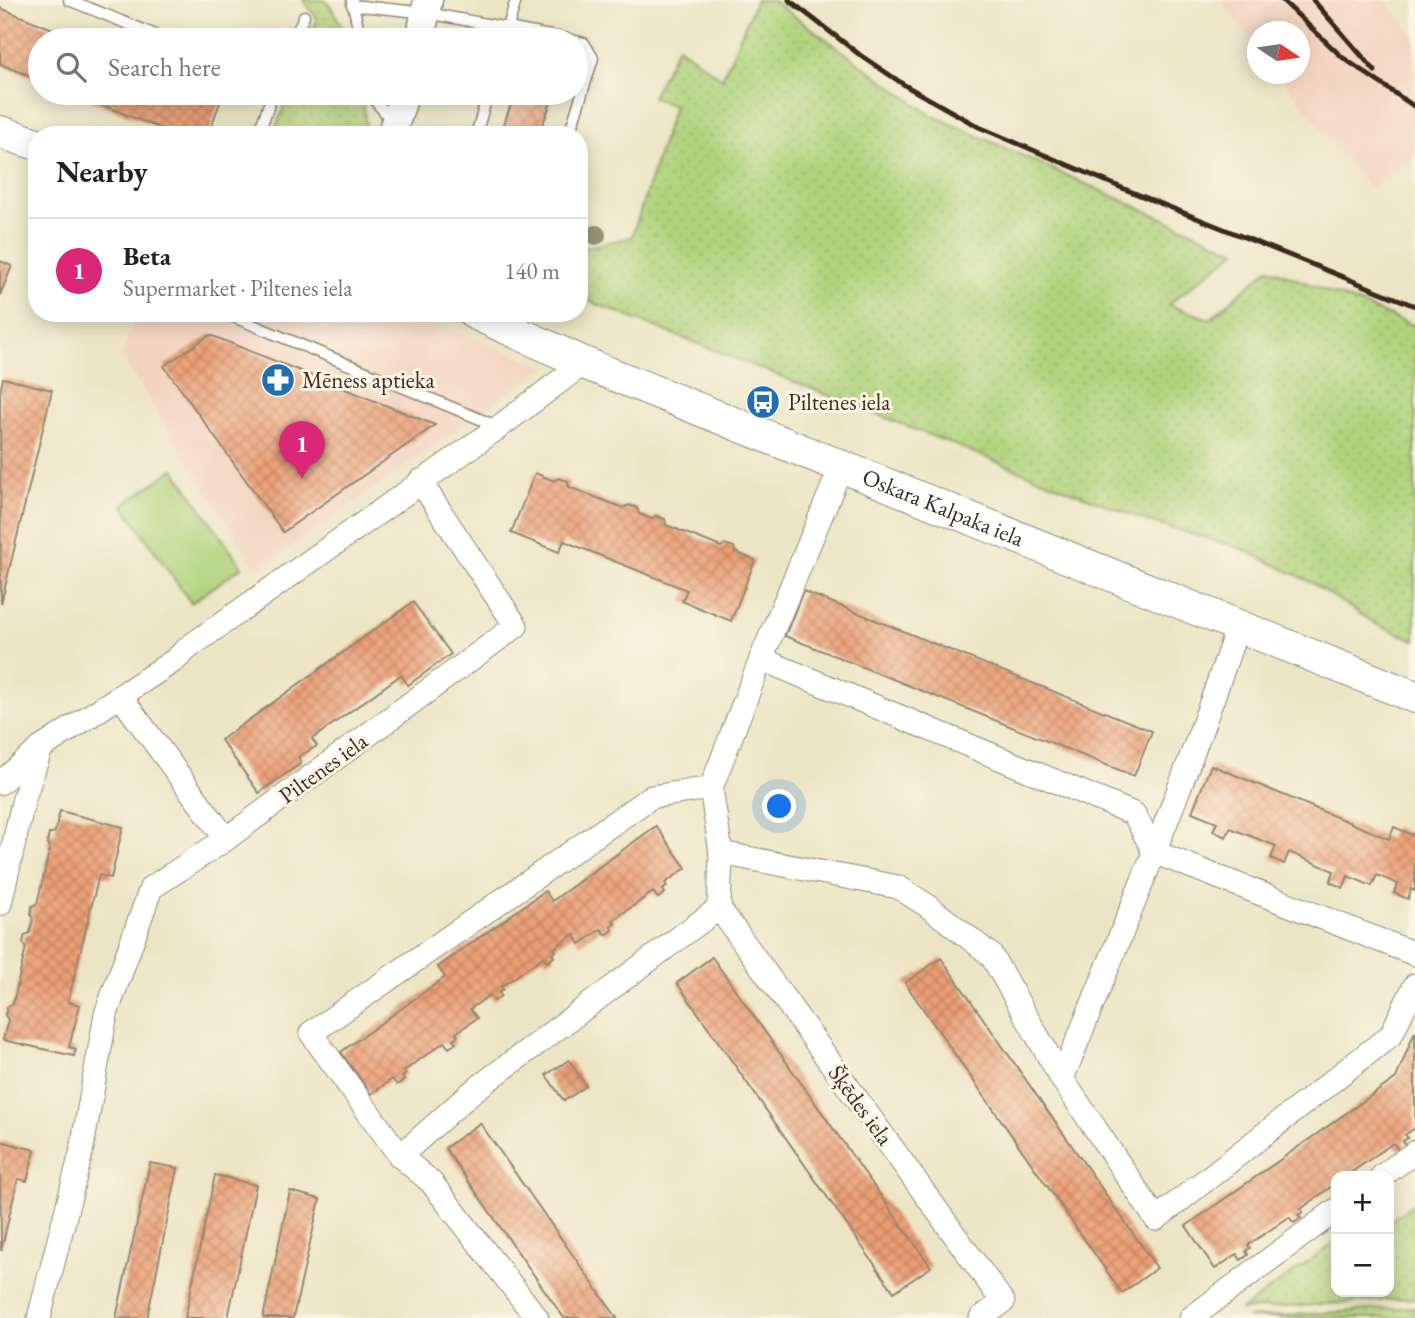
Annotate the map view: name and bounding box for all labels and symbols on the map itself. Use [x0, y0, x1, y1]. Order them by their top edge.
north arrow [1247, 21, 1310, 84]
pharmacy icon: Mēness aptieka [259, 361, 297, 399]
place label: Mēness aptieka [302, 365, 436, 395]
bus stop icon: Piltenes iela [744, 383, 782, 421]
place label: Piltenes iela [788, 387, 891, 417]
pin: 1 [279, 421, 325, 479]
street label: Oskara Kalpaka iela [858, 461, 1029, 554]
street label: Piltenes iela [273, 725, 374, 810]
your location [762, 789, 796, 823]
street label: Šķēdes iela [822, 1059, 901, 1152]

